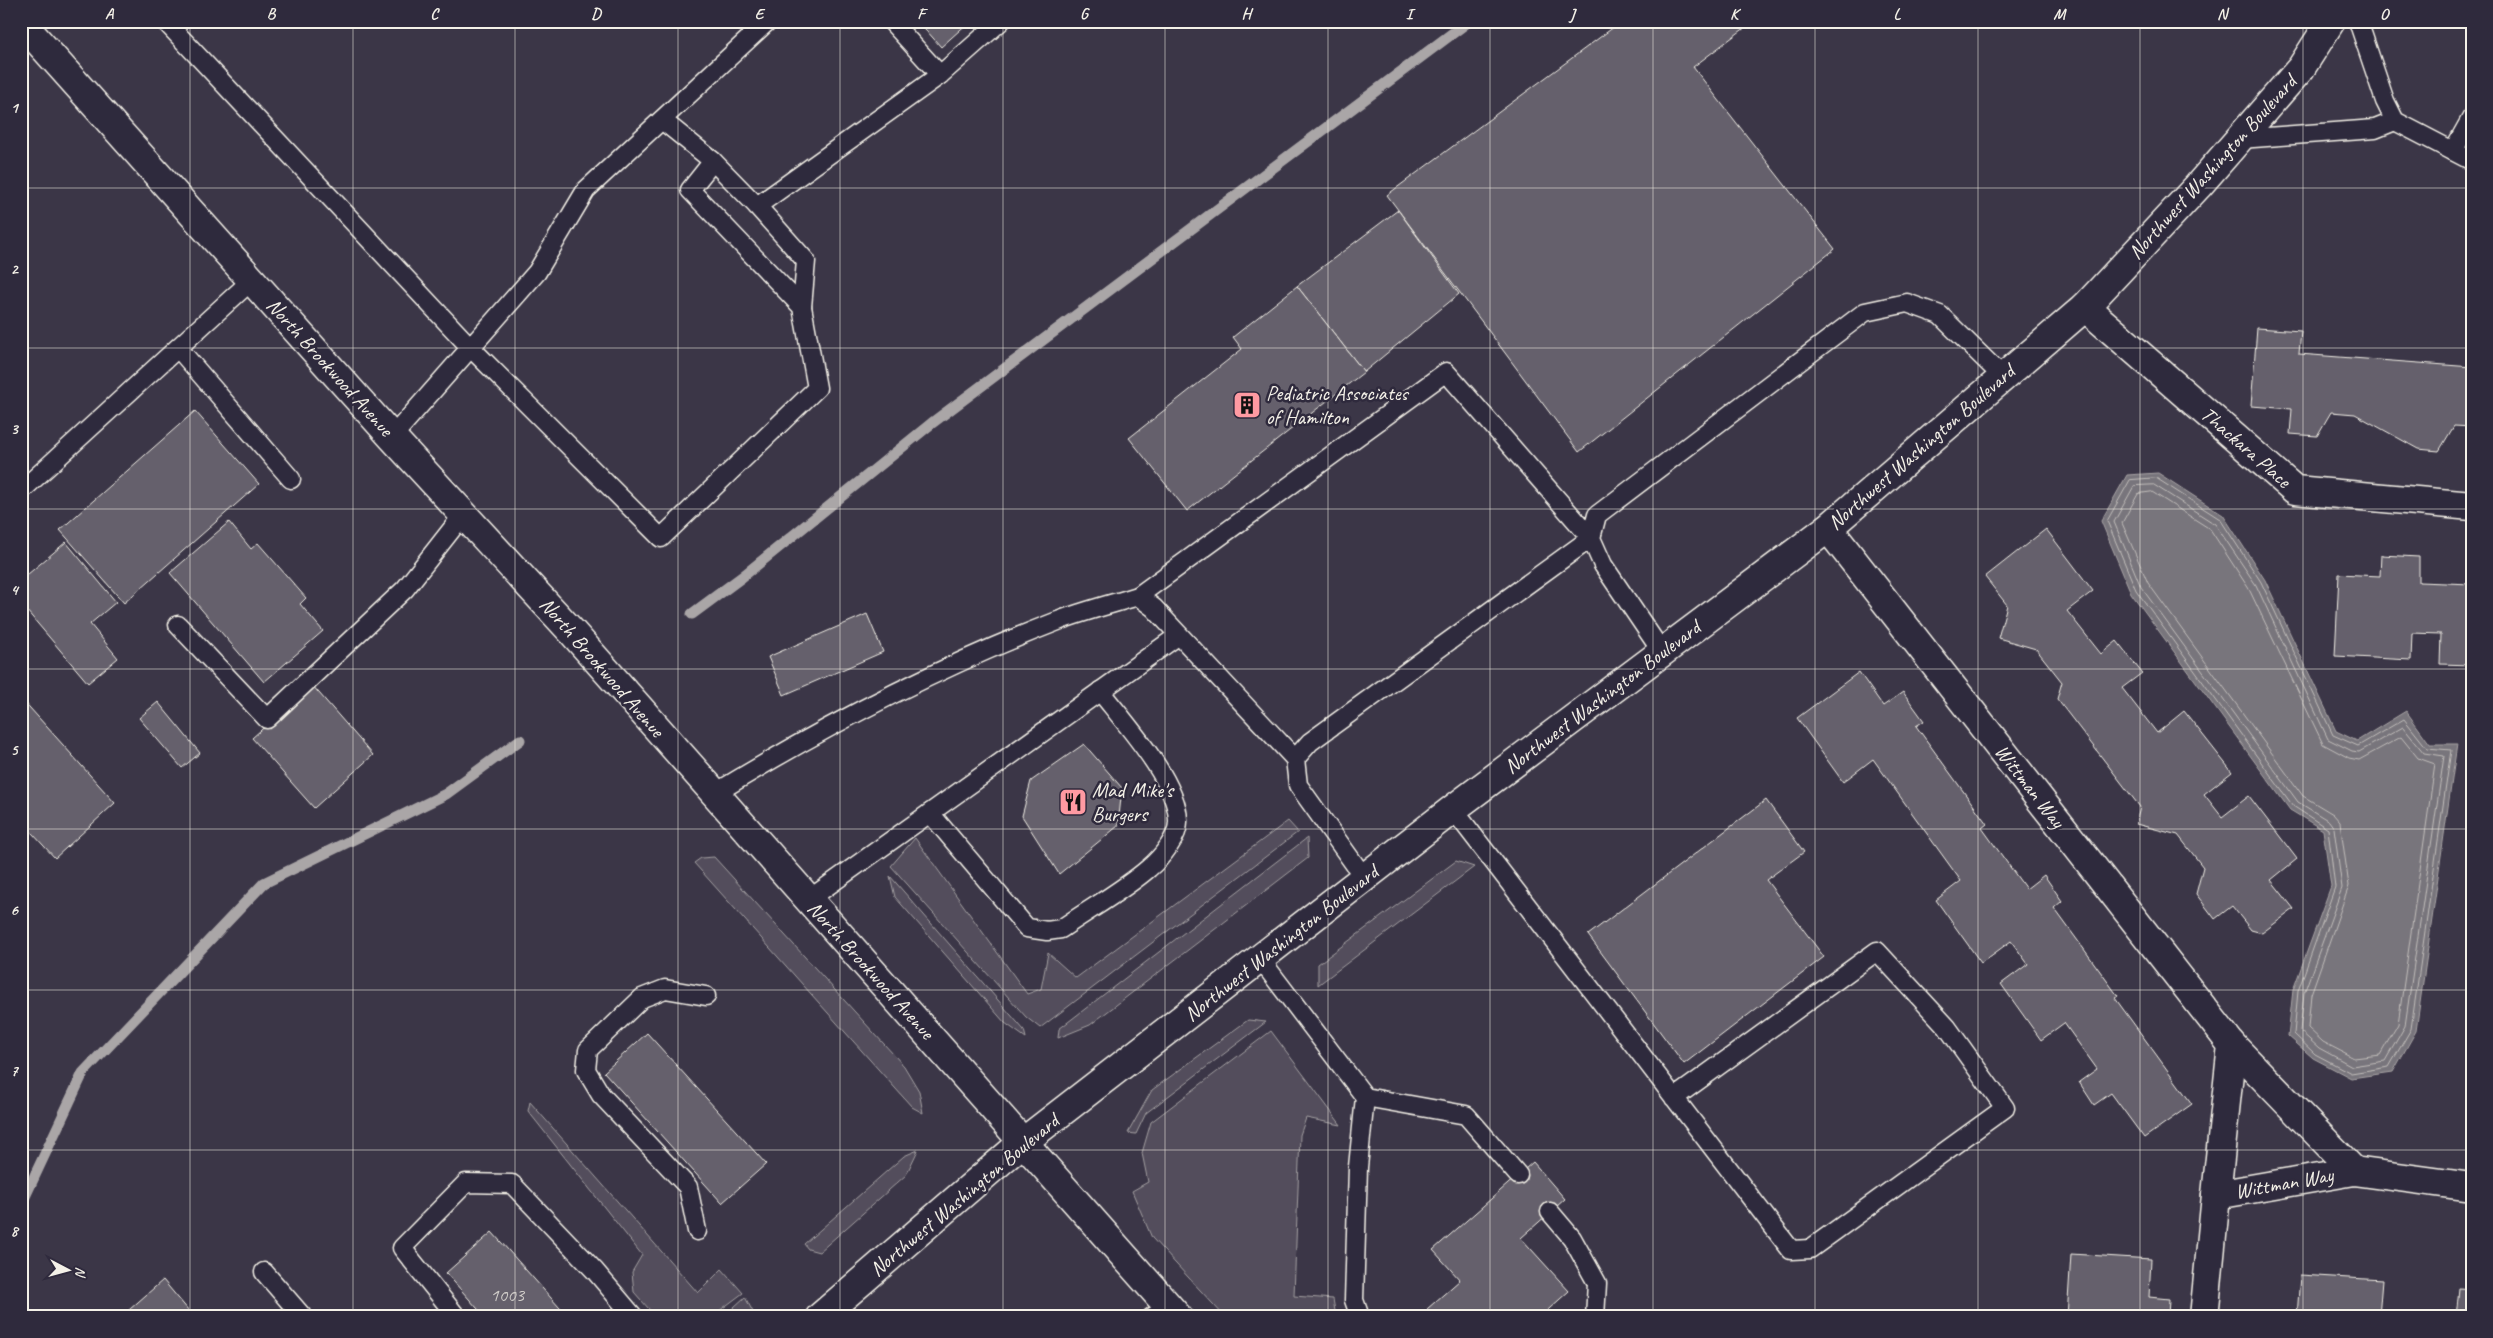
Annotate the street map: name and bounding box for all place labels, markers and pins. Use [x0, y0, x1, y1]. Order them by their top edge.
place label: Pediatric Associates of Hamilton [1266, 380, 1410, 430]
building icon: Pediatric Associates of Hamilton [1232, 390, 1262, 420]
place label: Mad Mike's Burgers [1092, 777, 1175, 827]
restaurant icon: Mad Mike's Burgers [1058, 787, 1088, 817]

